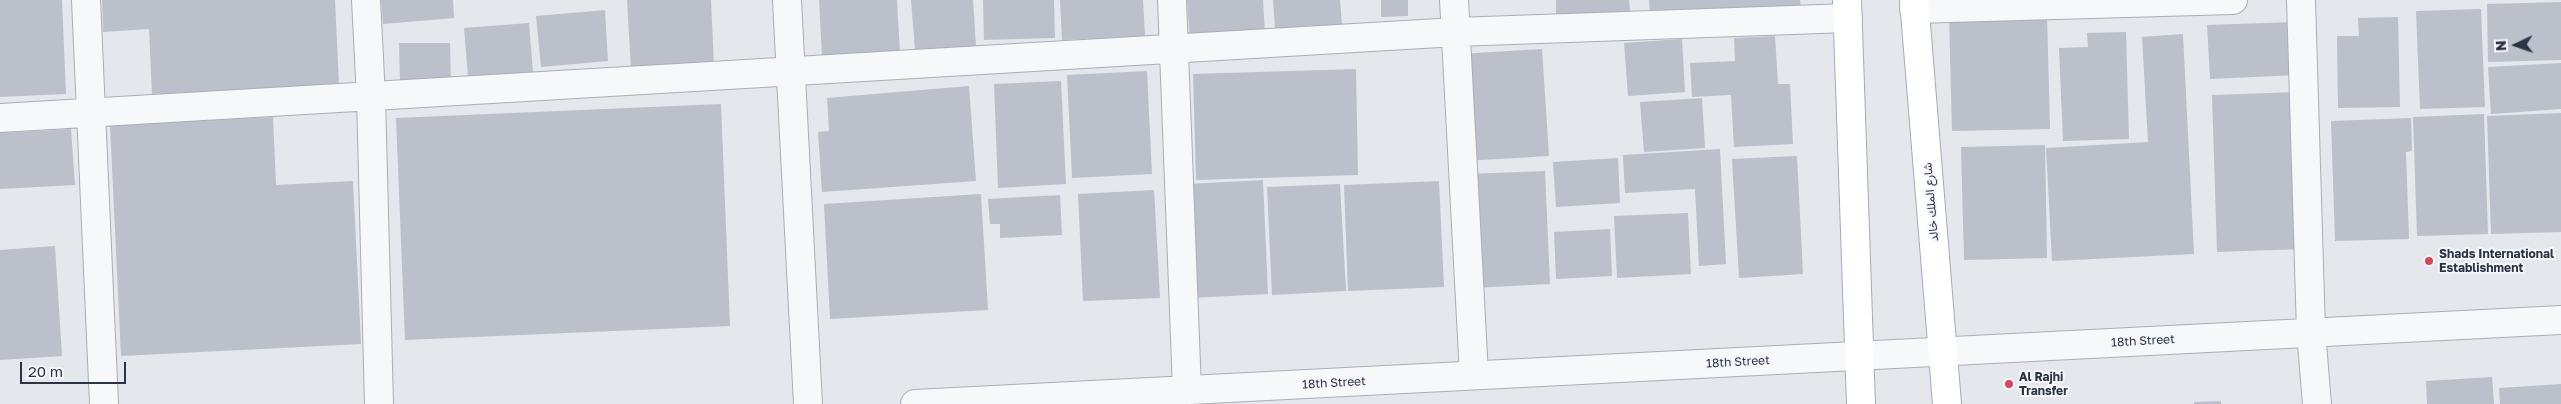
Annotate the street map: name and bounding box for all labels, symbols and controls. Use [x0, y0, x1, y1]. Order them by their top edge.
north arrow [2491, 20, 2541, 70]
text: N [2492, 40, 2509, 52]
street label: شارع الملك خالد [1920, 162, 1942, 242]
place label: Shads International Establishment [2439, 247, 2554, 275]
marker: Shads International Establishment [2423, 255, 2435, 267]
street label: 18th Street [2111, 332, 2175, 350]
scale bar [22, 352, 129, 384]
street label: 18th Street [1706, 353, 1770, 371]
text: 20 m [28, 362, 63, 380]
place label: Al Rajhi Transfer [2019, 370, 2068, 398]
street label: 18th Street [1302, 374, 1366, 392]
marker: Al Rajhi Transfer [2003, 378, 2015, 390]

